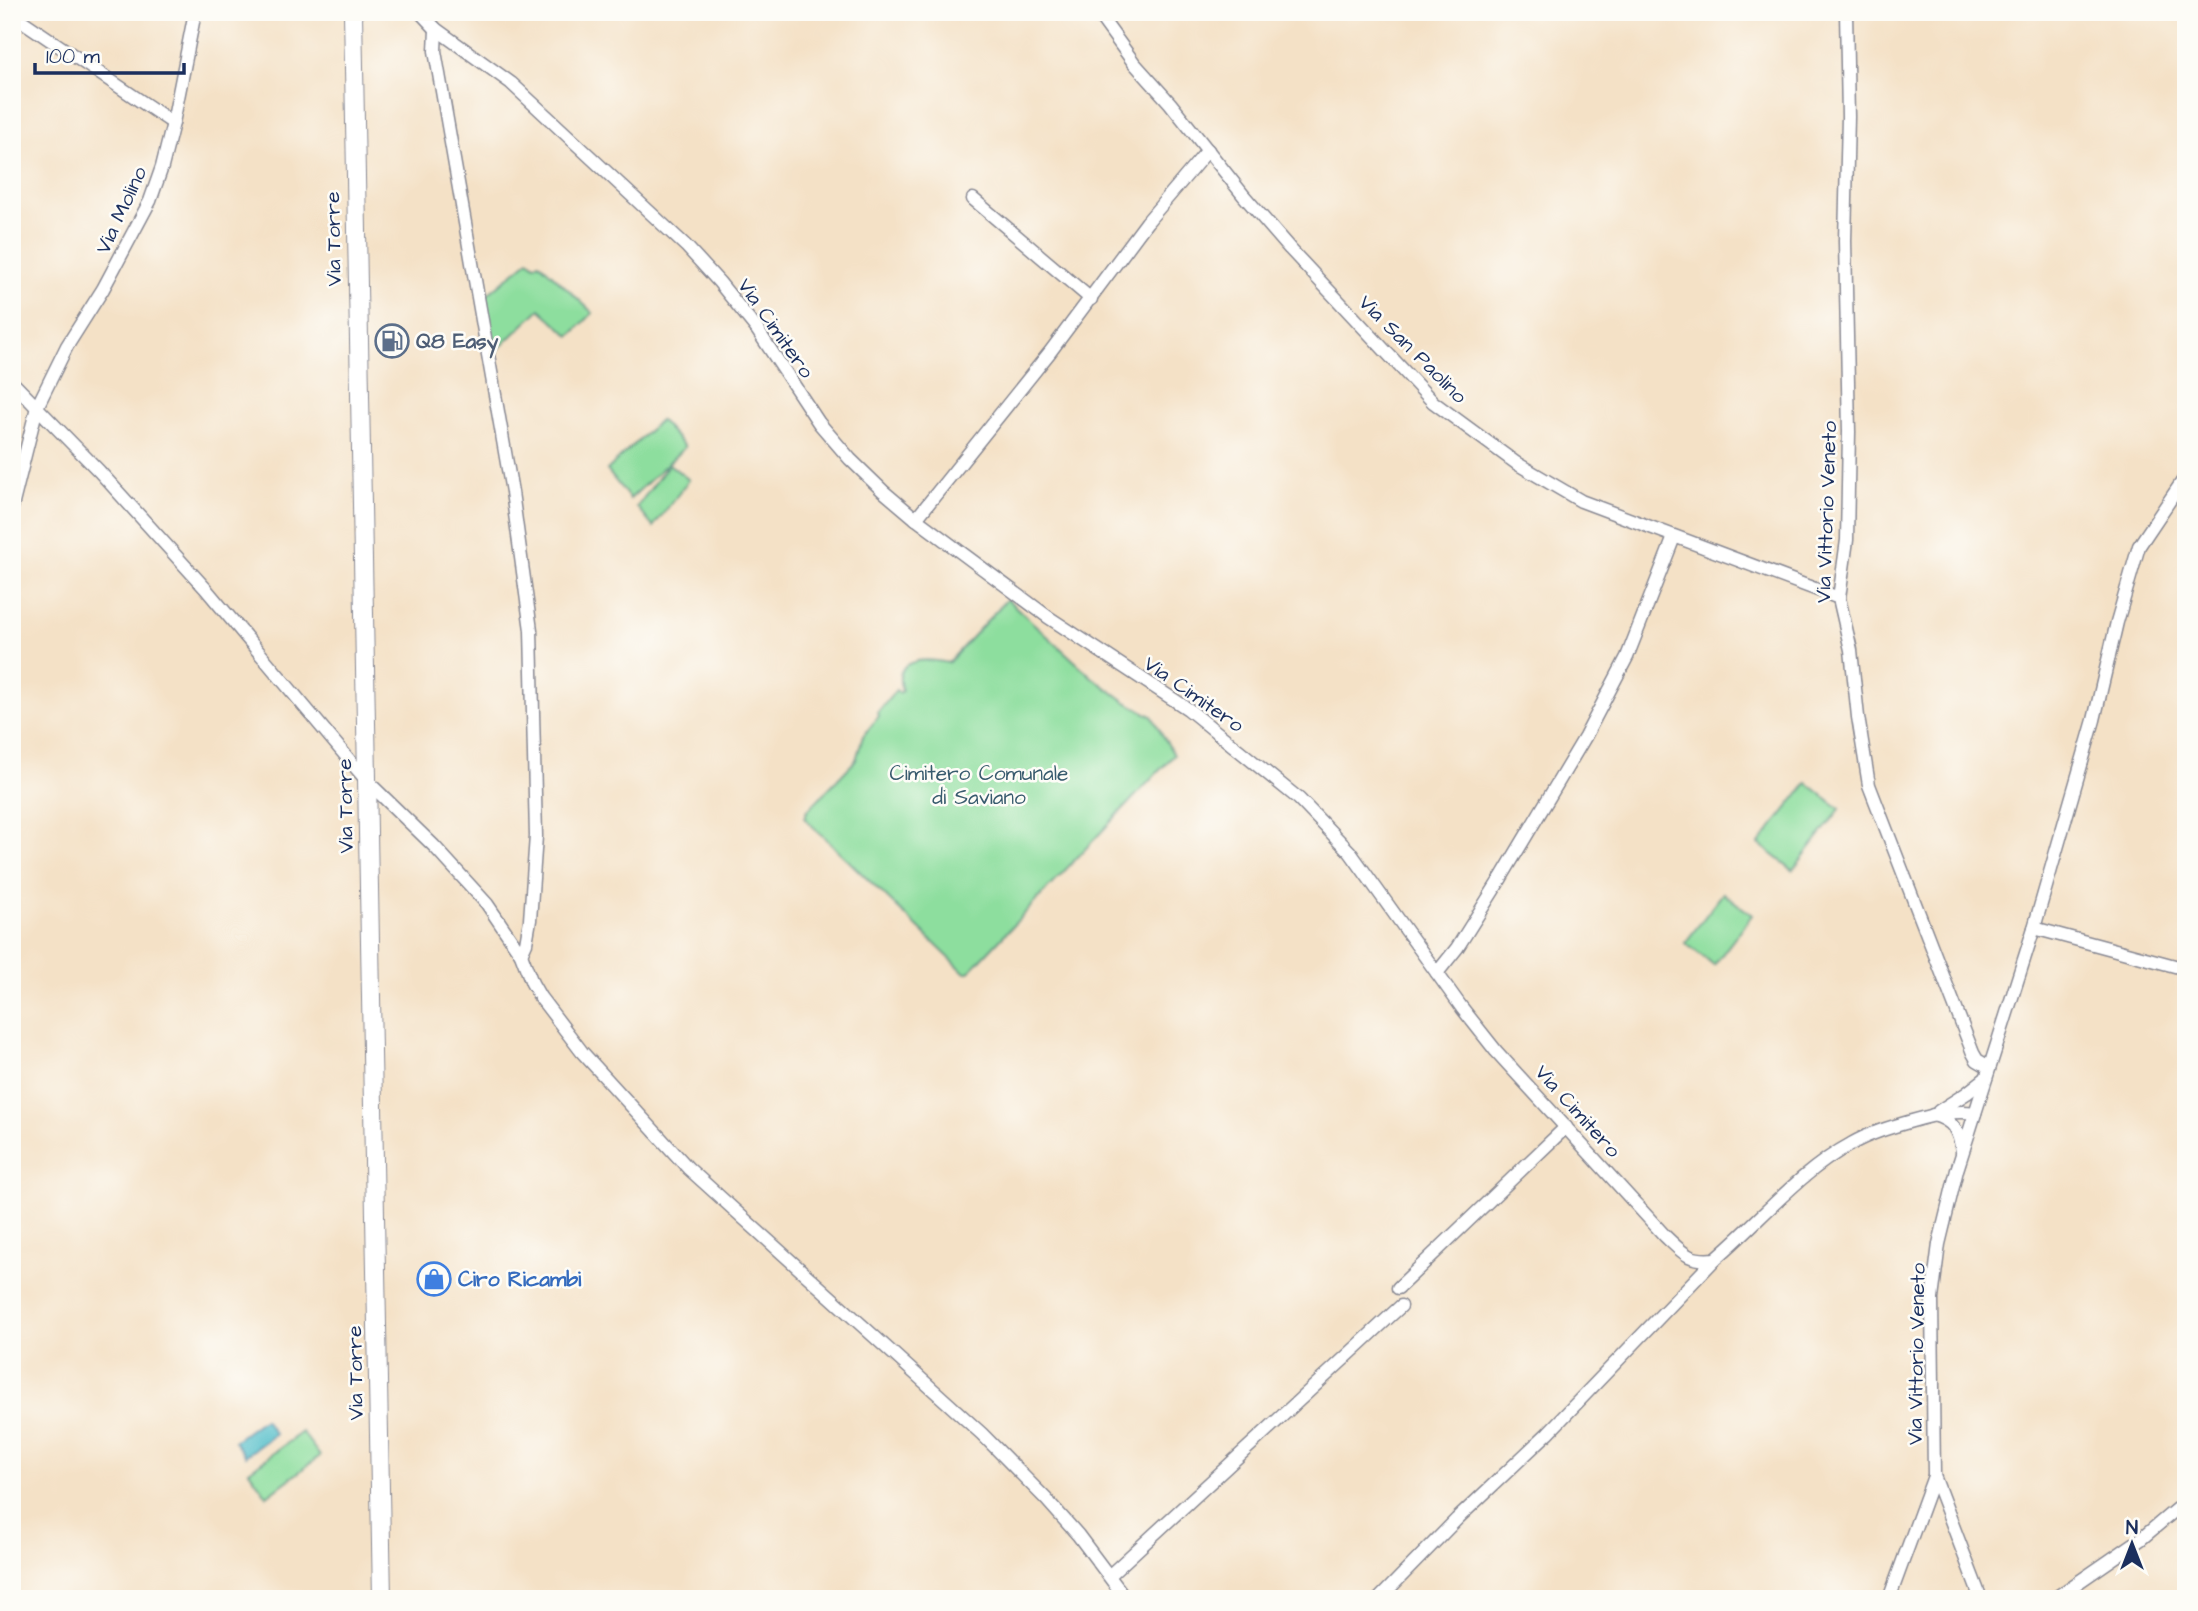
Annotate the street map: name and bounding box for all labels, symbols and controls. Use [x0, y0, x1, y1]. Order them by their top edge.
scale bar [35, 32, 184, 76]
text: 100 m [46, 42, 101, 71]
street label: Via Molino [89, 162, 154, 259]
street label: Via Torre [318, 191, 349, 287]
street label: Via Cimitero [730, 272, 821, 384]
street label: Via San Paolino [1352, 288, 1474, 410]
fuel station icon: Q8 Easy [373, 322, 411, 360]
place label: Q8 Easy [416, 327, 499, 359]
street label: Via Vittorio Veneto [1809, 420, 1844, 604]
street label: Via Cimitero [1138, 649, 1250, 740]
street label: Via Torre [330, 758, 361, 854]
park label: Cimitero Comunale di Saviano [890, 759, 1068, 812]
street label: Via Cimitero [1528, 1058, 1627, 1164]
shop icon: Ciro Ricambi [415, 1260, 453, 1298]
street label: Via Vittorio Veneto [1900, 1262, 1933, 1445]
place label: Ciro Ricambi [458, 1265, 582, 1294]
street label: Via Torre [340, 1325, 371, 1421]
north arrow [2096, 1510, 2166, 1580]
text: N [2126, 1515, 2138, 1542]

